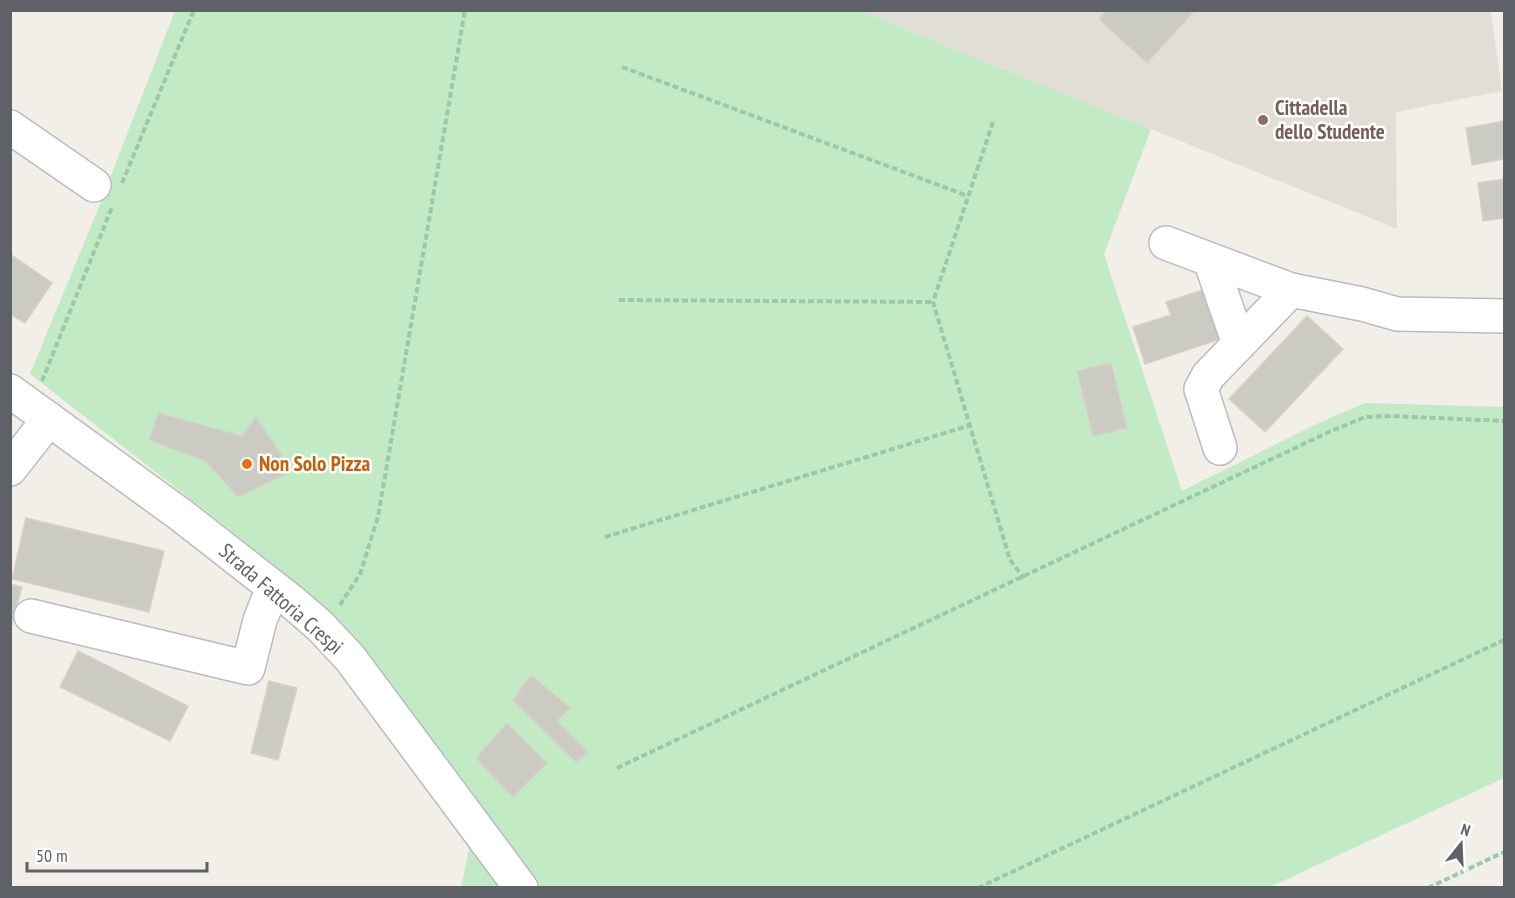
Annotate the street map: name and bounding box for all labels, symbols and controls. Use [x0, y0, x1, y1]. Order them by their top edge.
place label: Cittadella dello Studente [1275, 94, 1385, 145]
marker: Cittadella dello Studente [1256, 113, 1270, 127]
place label: Non Solo Pizza [259, 450, 370, 477]
marker: Non Solo Pizza [240, 457, 254, 471]
street label: Strada Fattoria Crespi [214, 537, 349, 660]
north arrow [1431, 814, 1491, 874]
text: N [1458, 819, 1473, 841]
scale bar [27, 835, 207, 873]
text: 50 m [36, 844, 68, 867]

